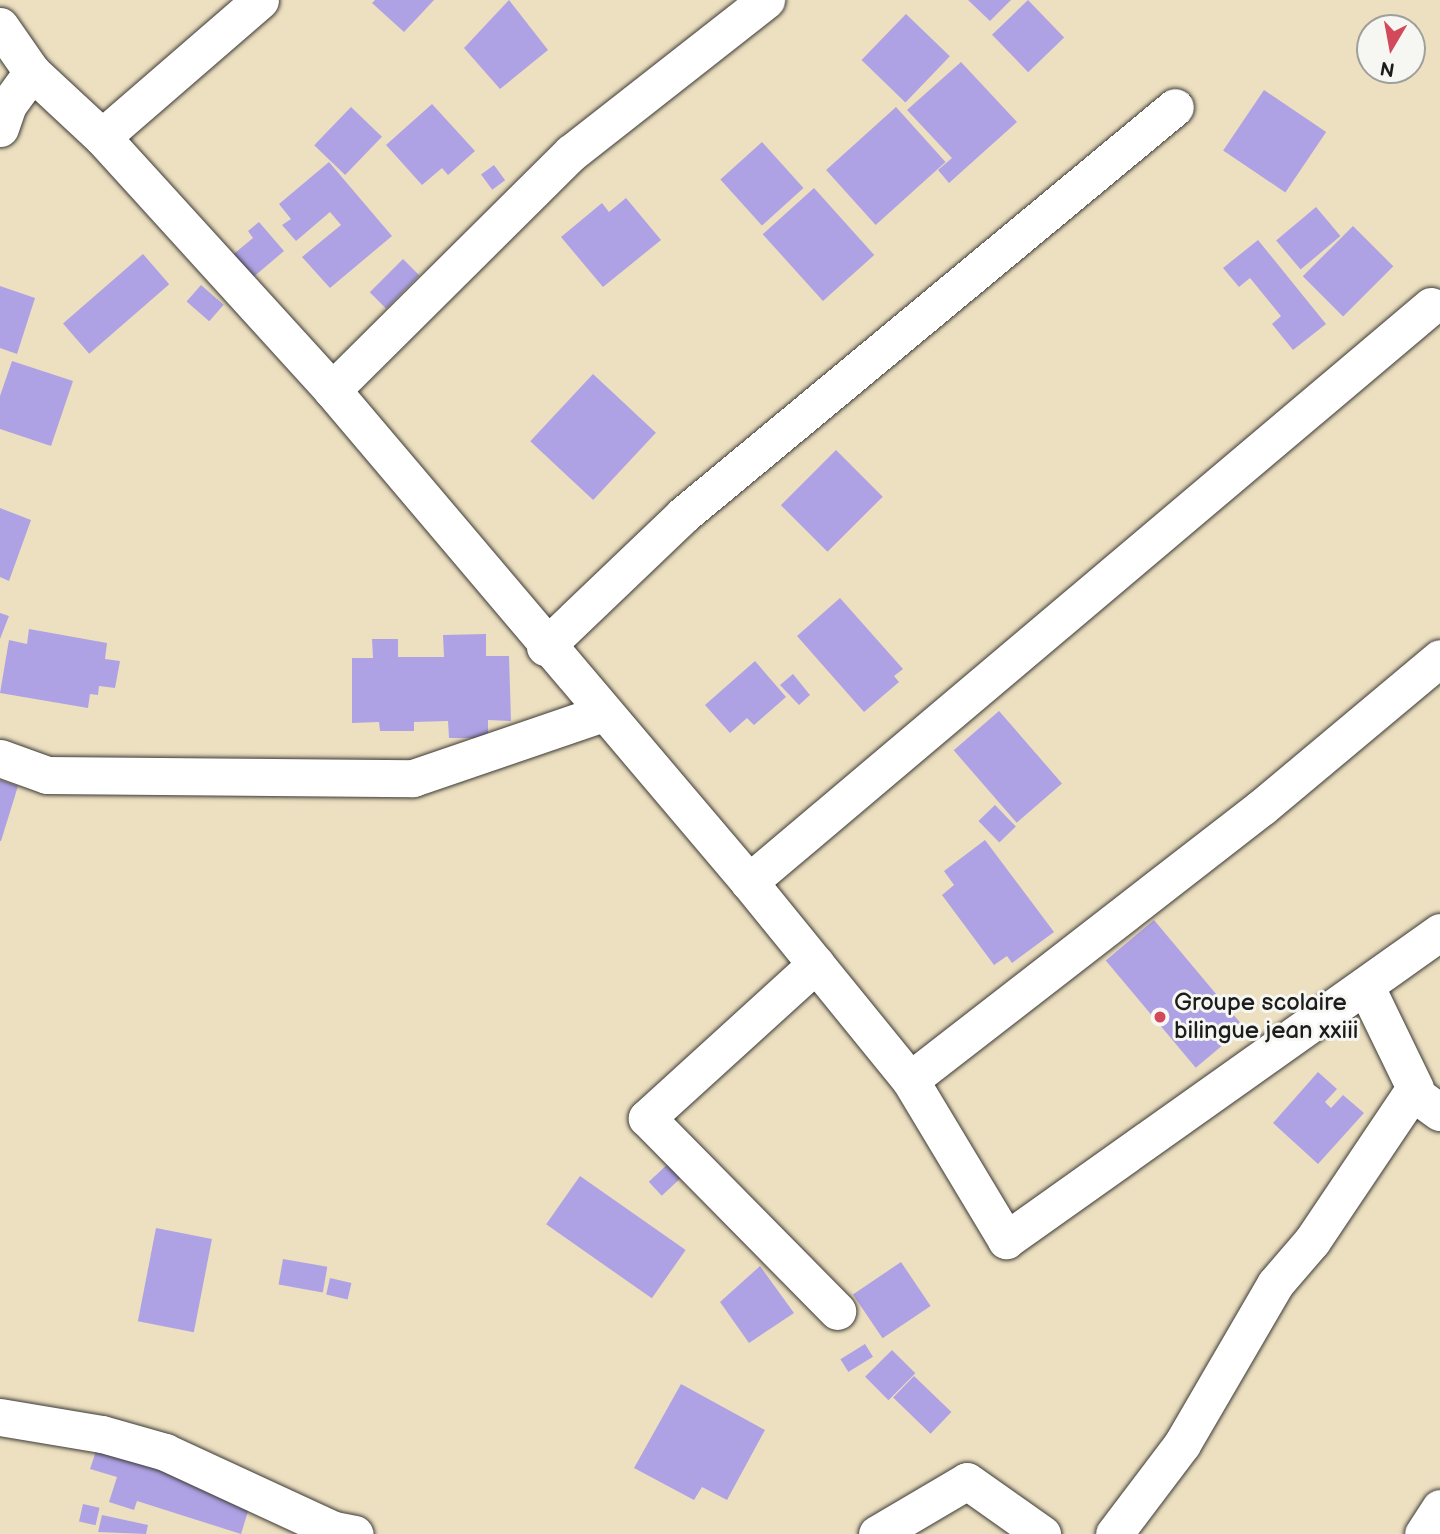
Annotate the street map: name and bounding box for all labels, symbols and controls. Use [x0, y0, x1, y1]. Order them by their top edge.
north arrow [1356, 14, 1426, 84]
text: N [1379, 56, 1397, 81]
place label: Groupe scolaire bilingue jean xxiii [1174, 989, 1358, 1045]
marker: Groupe scolaire bilingue jean xxiii [1152, 1009, 1168, 1025]

